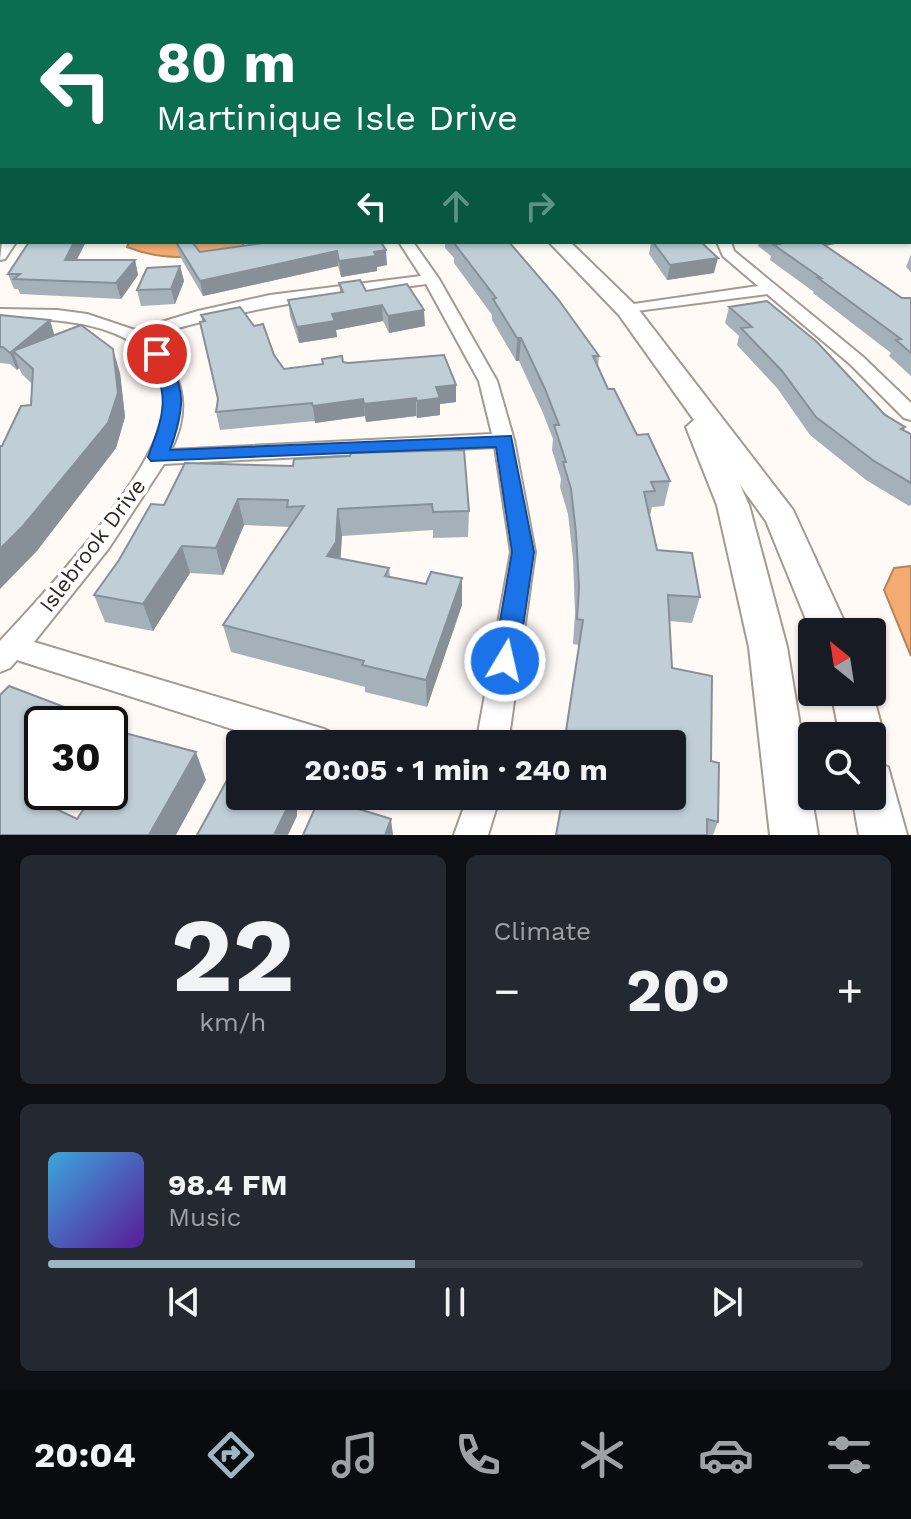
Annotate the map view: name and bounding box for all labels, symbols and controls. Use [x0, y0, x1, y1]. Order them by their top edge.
text: 80 m [156, 30, 296, 96]
icon: left [24, 32, 128, 136]
text: Martinique Isle Drive [156, 97, 518, 139]
icon: left [350, 184, 394, 228]
icon: ahead [434, 184, 478, 228]
icon: right [518, 184, 562, 228]
pin [123, 320, 191, 388]
icon: arrive [135, 332, 179, 376]
street label: Islebrook Drive [34, 474, 151, 617]
north arrow [798, 618, 886, 706]
map controls [798, 618, 886, 810]
position arrow [463, 619, 547, 703]
speed limit sign: 30 [24, 706, 128, 810]
button: search [798, 722, 886, 810]
text: 20:05 · 1 min · 240 m [304, 752, 608, 787]
text: 22 [171, 894, 295, 1016]
text: Climate [494, 916, 591, 946]
text: 20° [626, 955, 730, 1026]
text: − [494, 965, 520, 1017]
text: + [836, 965, 863, 1017]
text: km/h [199, 1007, 266, 1037]
text: 98.4 FM [168, 1167, 288, 1202]
text: Music [168, 1202, 241, 1232]
icon: previous [162, 1280, 206, 1324]
icon: pause [433, 1280, 477, 1324]
icon: next [705, 1280, 749, 1324]
icon: directions [203, 1427, 259, 1483]
icon: music [327, 1427, 383, 1483]
icon: phone [450, 1427, 506, 1483]
icon: climate [574, 1427, 630, 1483]
icon: car [698, 1427, 754, 1483]
icon: filters [821, 1427, 877, 1483]
text: 20:04 [34, 1434, 136, 1476]

